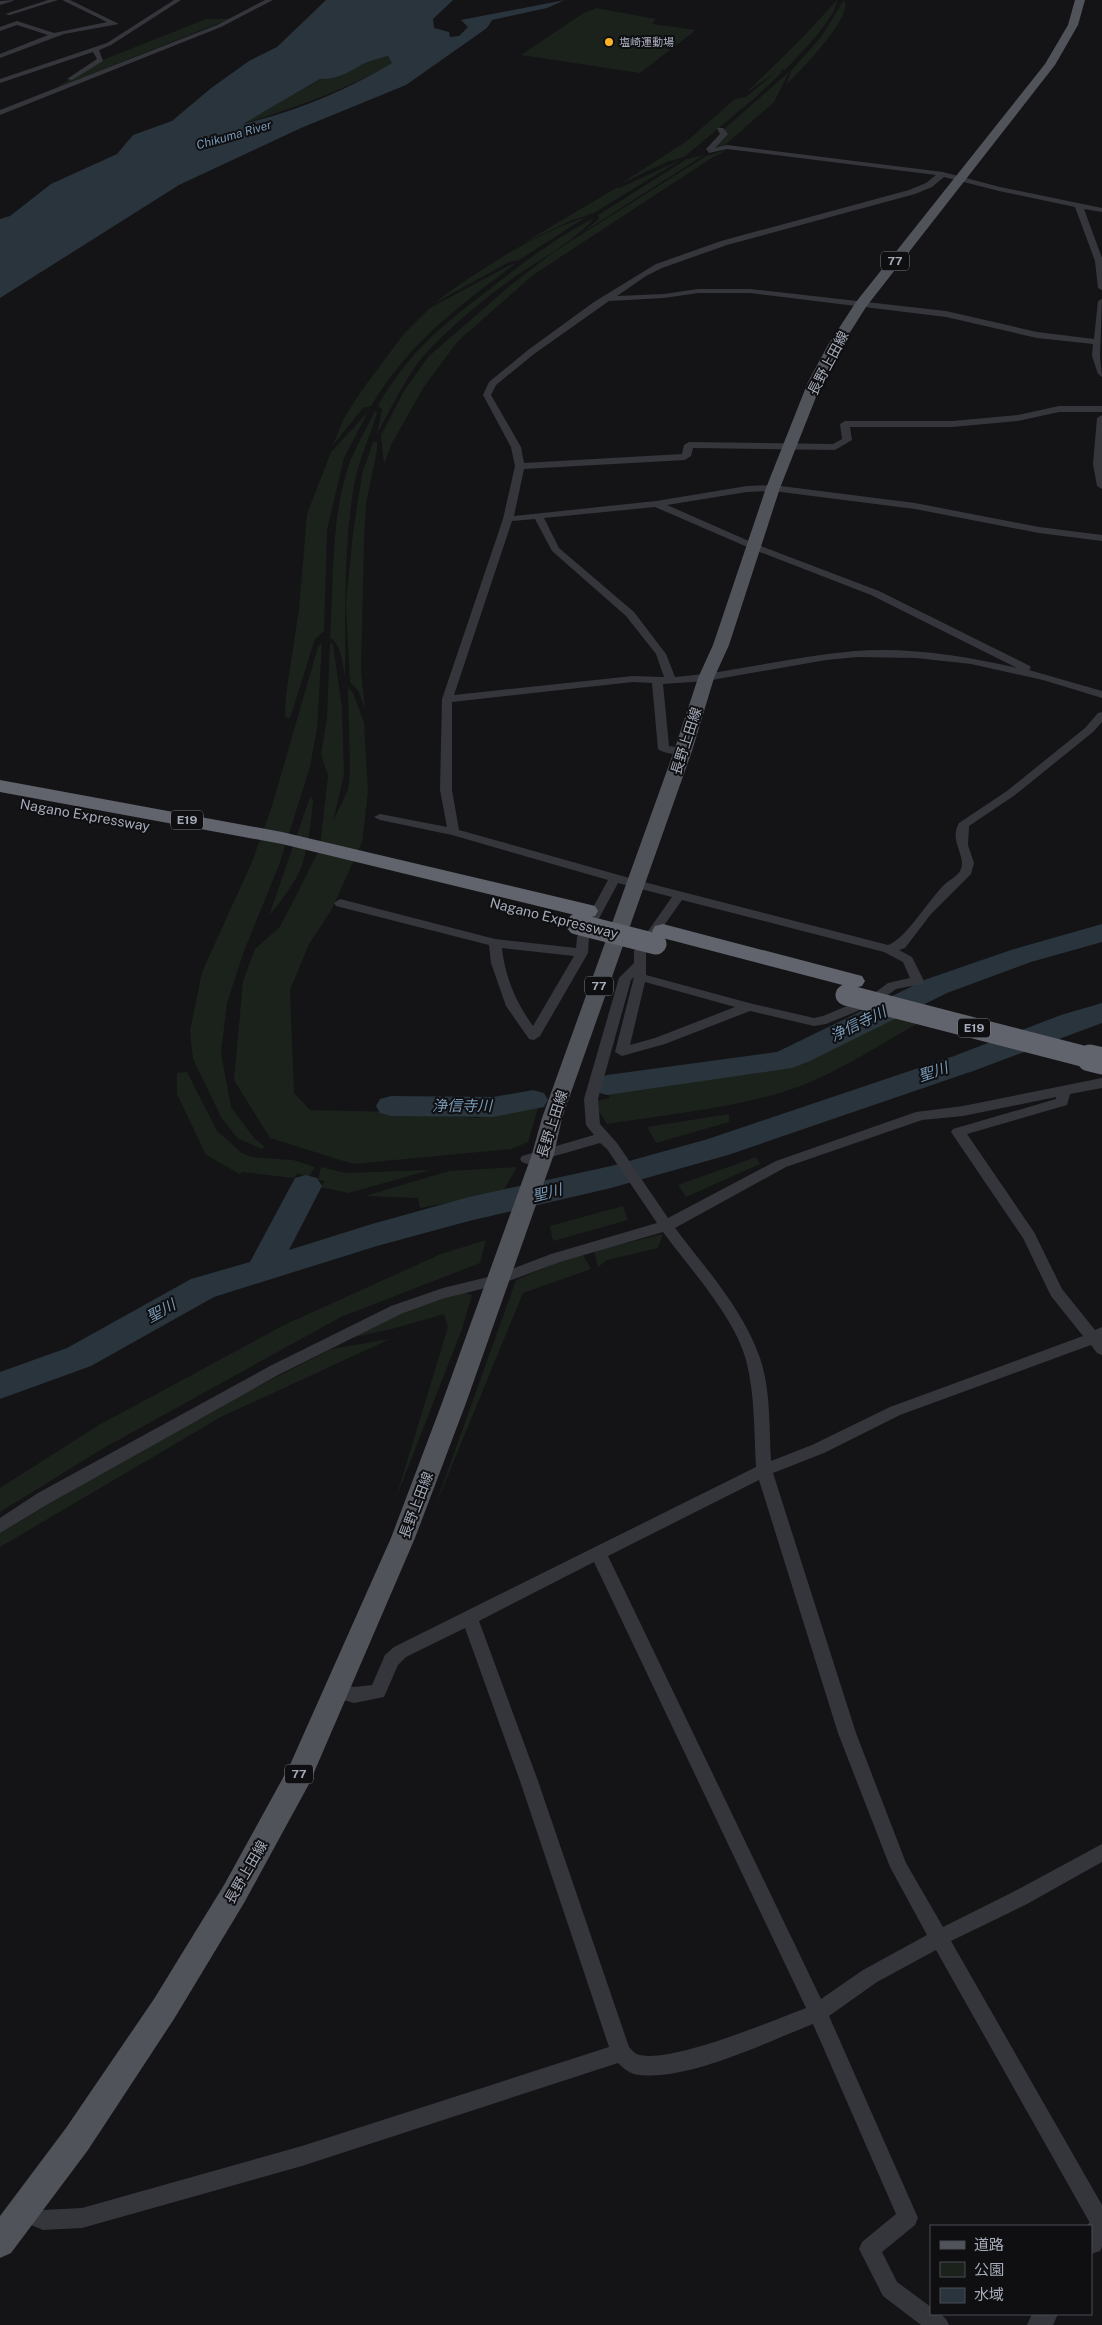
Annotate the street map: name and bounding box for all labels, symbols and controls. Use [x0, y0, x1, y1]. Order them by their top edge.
marker: 塩崎運動場 [603, 36, 615, 48]
place label: 塩崎運動場 [619, 36, 674, 48]
water label: Chikuma River [195, 117, 274, 152]
road number: 77 [881, 252, 909, 270]
street label: 長野上田線 [805, 328, 851, 398]
street label: 長野上田線 [668, 705, 704, 777]
street label: Nagano Expressway [19, 796, 152, 834]
road number: E19 [171, 810, 203, 830]
street label: Nagano Expressway [488, 894, 620, 942]
road number: 77 [585, 976, 613, 996]
water label: 浄信寺川 [827, 1002, 890, 1044]
road number: E19 [958, 1018, 990, 1038]
water label: 聖川 [916, 1058, 952, 1084]
street label: 長野上田線 [534, 1088, 570, 1160]
water label: 浄信寺川 [432, 1097, 494, 1114]
water label: 聖川 [530, 1180, 565, 1204]
water label: 聖川 [144, 1295, 180, 1325]
street label: 長野上田線 [396, 1469, 436, 1541]
road number: 77 [285, 1765, 313, 1784]
street label: 長野上田線 [222, 1838, 270, 1906]
legend [930, 2225, 1092, 2315]
text: 道路 [974, 2236, 1004, 2253]
text: 公園 [974, 2261, 1004, 2278]
text: 水域 [974, 2286, 1004, 2303]

